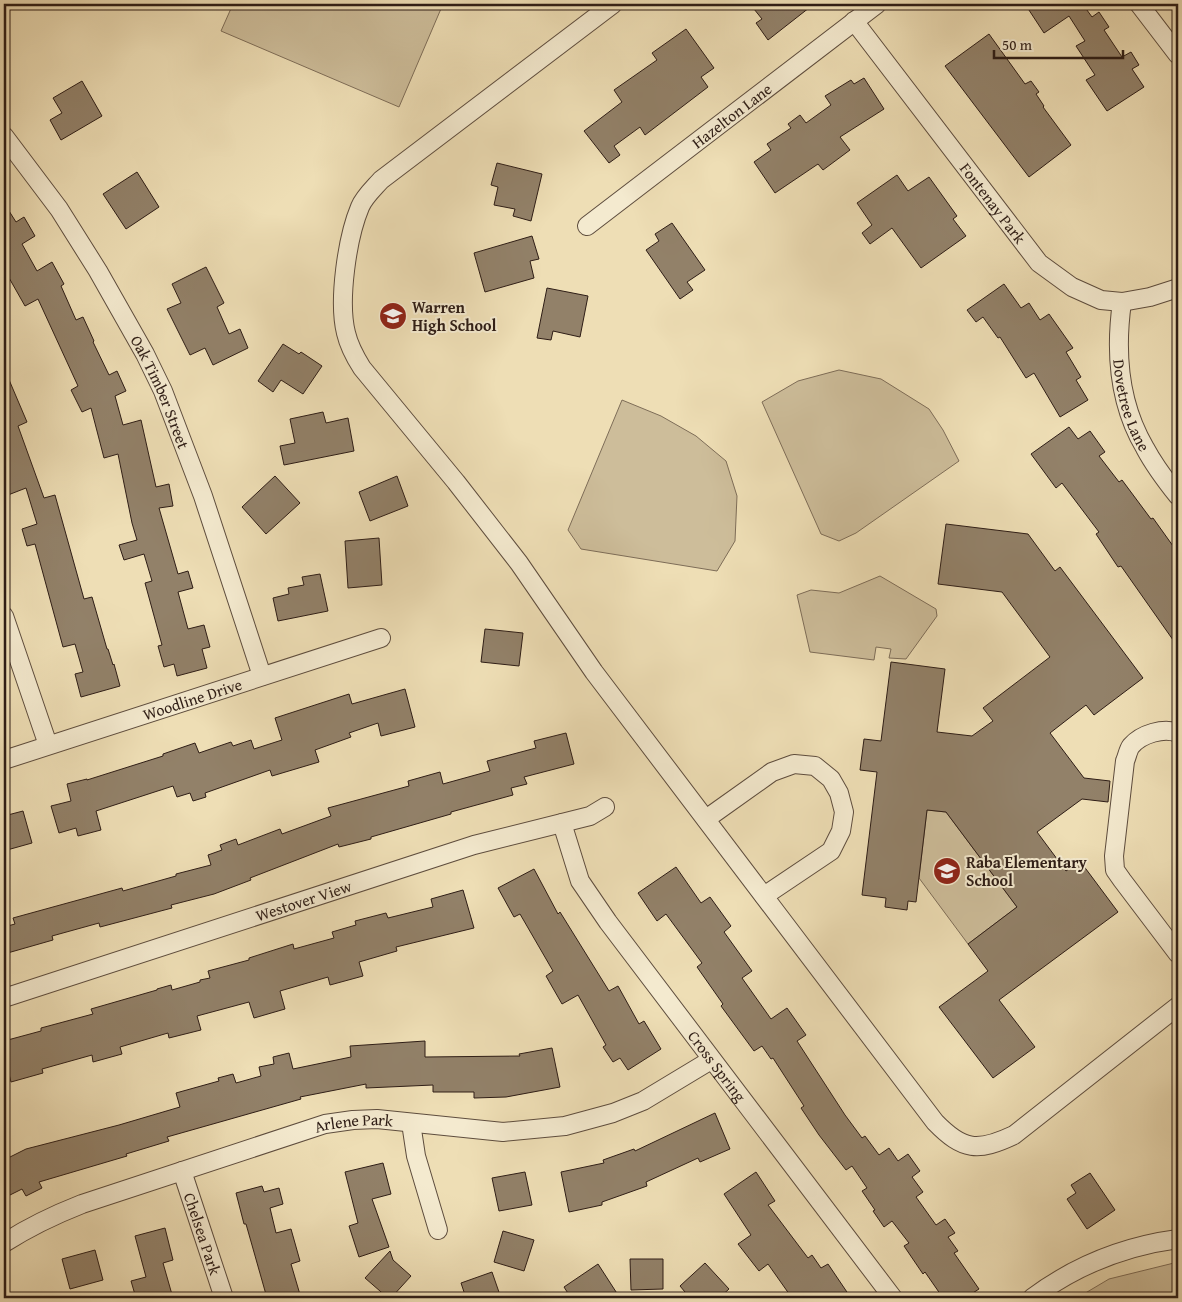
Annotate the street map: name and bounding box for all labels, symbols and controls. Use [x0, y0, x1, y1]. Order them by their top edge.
scale bar [994, 28, 1123, 60]
text: 50 m [1002, 34, 1033, 55]
street label: Hazelton Lane [686, 77, 777, 154]
street label: Fontenay Park [954, 157, 1032, 249]
place label: Warren High School [412, 295, 496, 337]
school or university icon: Warren High School [378, 301, 408, 331]
street label: Oak Timber Street [125, 331, 196, 452]
street label: Dovetree Lane [1107, 358, 1156, 456]
street label: Woodline Drive [140, 672, 245, 726]
place label: Raba Elementary School [966, 850, 1088, 892]
school or university icon: Raba Elementary School [932, 856, 962, 886]
street label: Westover View [253, 873, 355, 927]
street label: Cross Spring [682, 1025, 752, 1107]
street label: Arlene Park [311, 1107, 395, 1139]
street label: Chelsea Park [178, 1189, 228, 1279]

